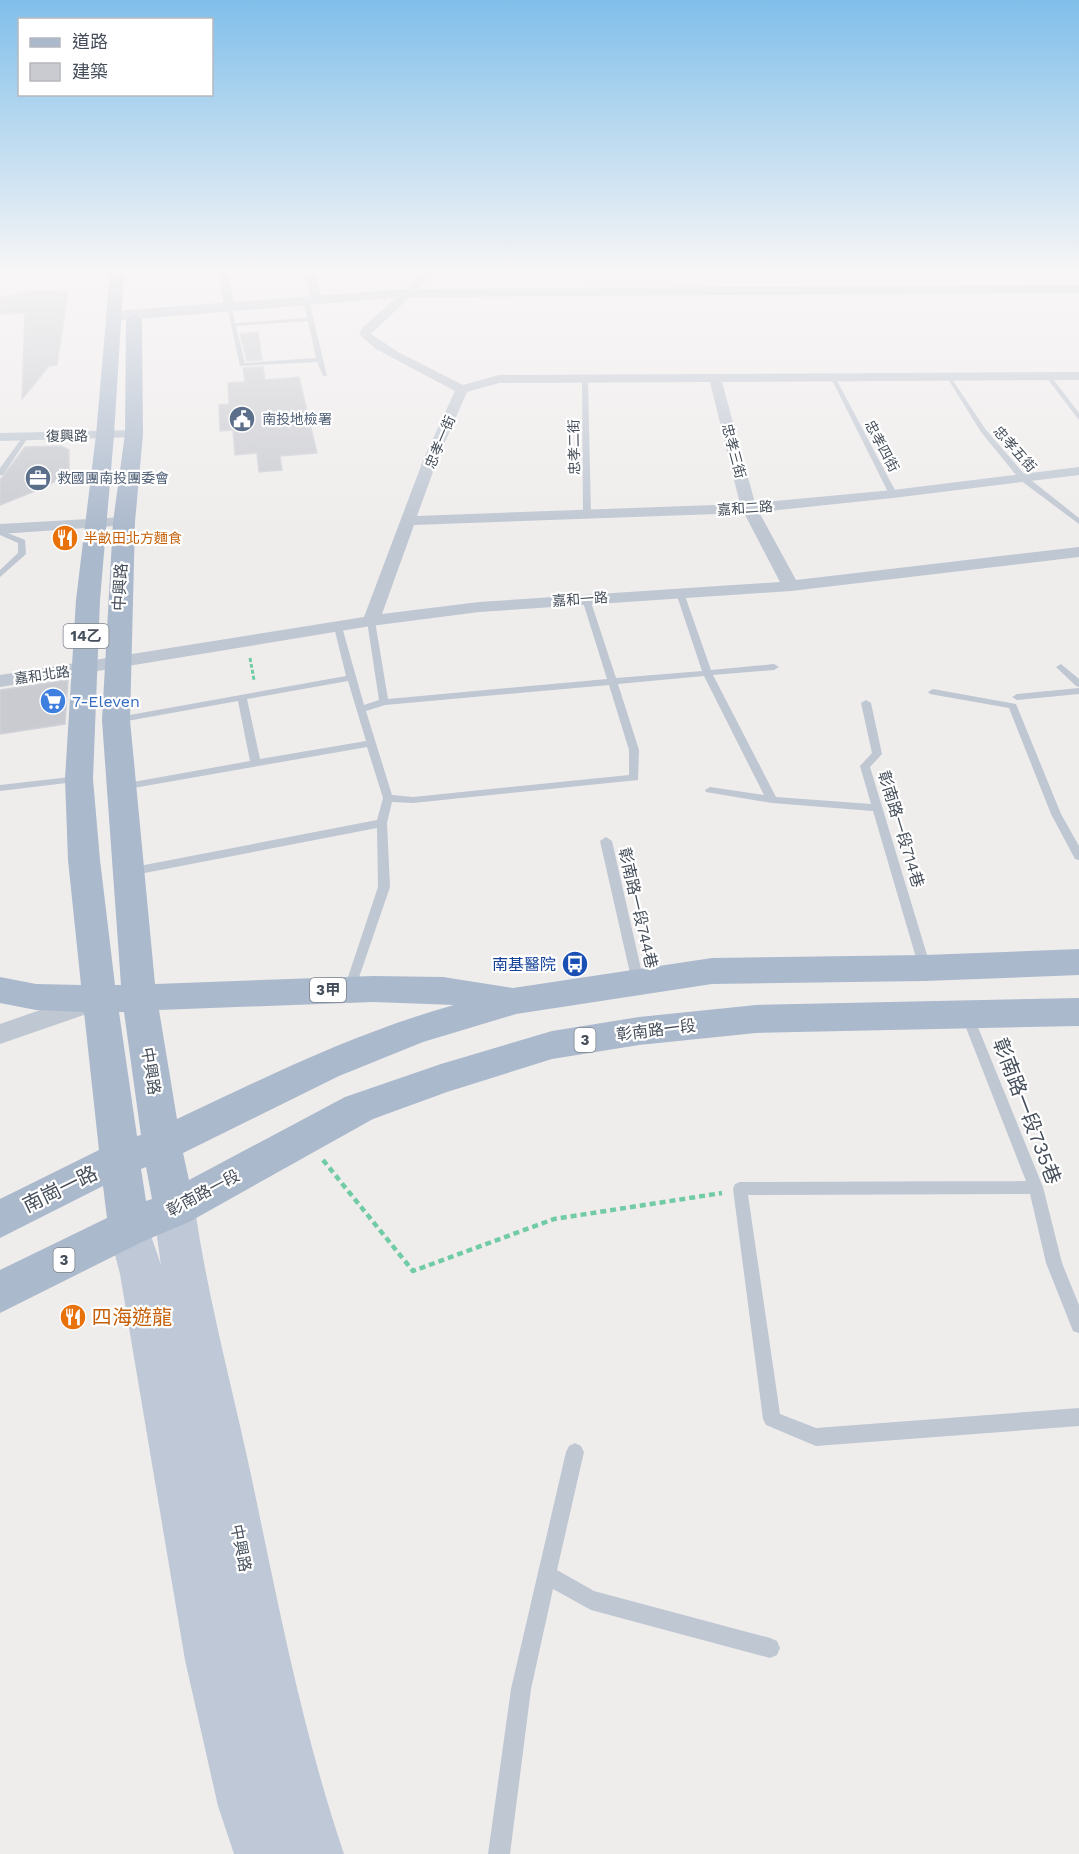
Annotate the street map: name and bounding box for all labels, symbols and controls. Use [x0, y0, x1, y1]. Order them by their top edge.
legend [18, 18, 213, 96]
text: 道路 [72, 31, 108, 52]
text: 建築 [72, 61, 108, 82]
public building icon: 南投地檢署 [227, 404, 257, 434]
place label: 南投地檢署 [262, 411, 332, 427]
street label: 忠孝一街 [422, 413, 458, 471]
street label: 忠孝四街 [862, 418, 902, 474]
street label: 忠孝二街 [566, 419, 582, 475]
street label: 忠孝三街 [719, 422, 749, 480]
street label: 忠孝五街 [990, 423, 1040, 475]
street label: 復興路 [46, 428, 88, 444]
office icon: 救國團南投團委會 [23, 463, 53, 493]
place label: 救國團南投團委會 [57, 470, 169, 486]
street label: 嘉和二路 [717, 498, 773, 518]
restaurant icon: 半畝田北方麵食 [50, 523, 80, 553]
place label: 半畝田北方麵食 [84, 530, 182, 546]
street label: 中興路 [109, 563, 131, 611]
street label: 嘉和一路 [552, 589, 608, 609]
road number: 14乙 [64, 624, 109, 648]
street label: 嘉和北路 [13, 663, 71, 687]
supermarket icon: 7-Eleven [38, 686, 68, 716]
place label: 7-Eleven [72, 692, 140, 711]
street label: 彰南路一段714巷 [874, 768, 928, 890]
street label: 彰南路一段744巷 [615, 846, 661, 970]
bus stop icon: 南基醫院 [560, 949, 590, 979]
place label: 南基醫院 [492, 955, 556, 974]
road number: 3甲 [310, 978, 346, 1002]
street label: 彰南路一段 [615, 1016, 697, 1044]
road number: 3 [574, 1028, 596, 1052]
street label: 彰南路一段735巷 [988, 1035, 1066, 1187]
street label: 中興路 [138, 1046, 164, 1096]
street label: 南崗一路 [19, 1161, 101, 1217]
street label: 彰南路一段 [163, 1166, 243, 1220]
road number: 3 [54, 1248, 74, 1272]
restaurant icon: 四海遊龍 [58, 1302, 88, 1332]
place label: 四海遊龍 [92, 1305, 172, 1329]
street label: 中興路 [227, 1523, 255, 1573]

